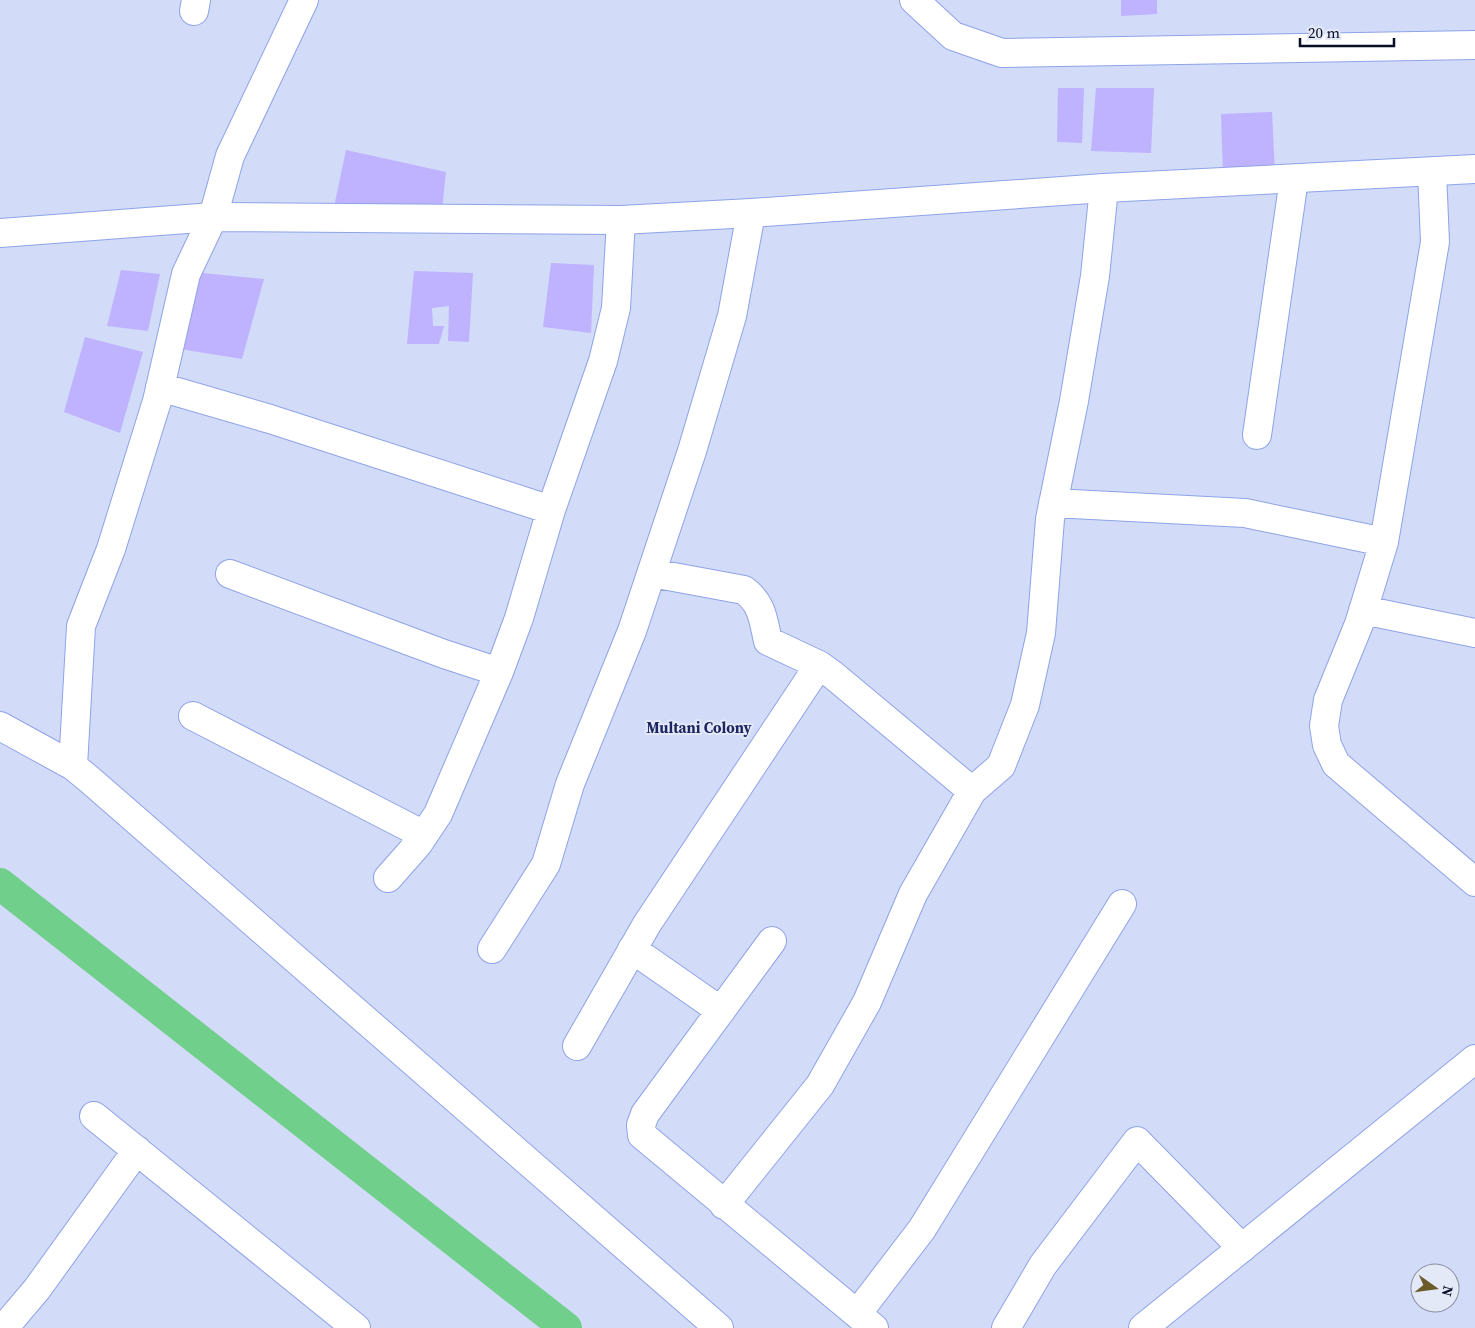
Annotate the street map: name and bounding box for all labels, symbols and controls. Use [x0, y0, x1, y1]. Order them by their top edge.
scale bar [1300, 15, 1394, 47]
text: 20 m [1308, 22, 1340, 43]
district label: Multani Colony [646, 717, 752, 738]
north arrow [1410, 1263, 1460, 1313]
text: N [1437, 1284, 1459, 1299]

